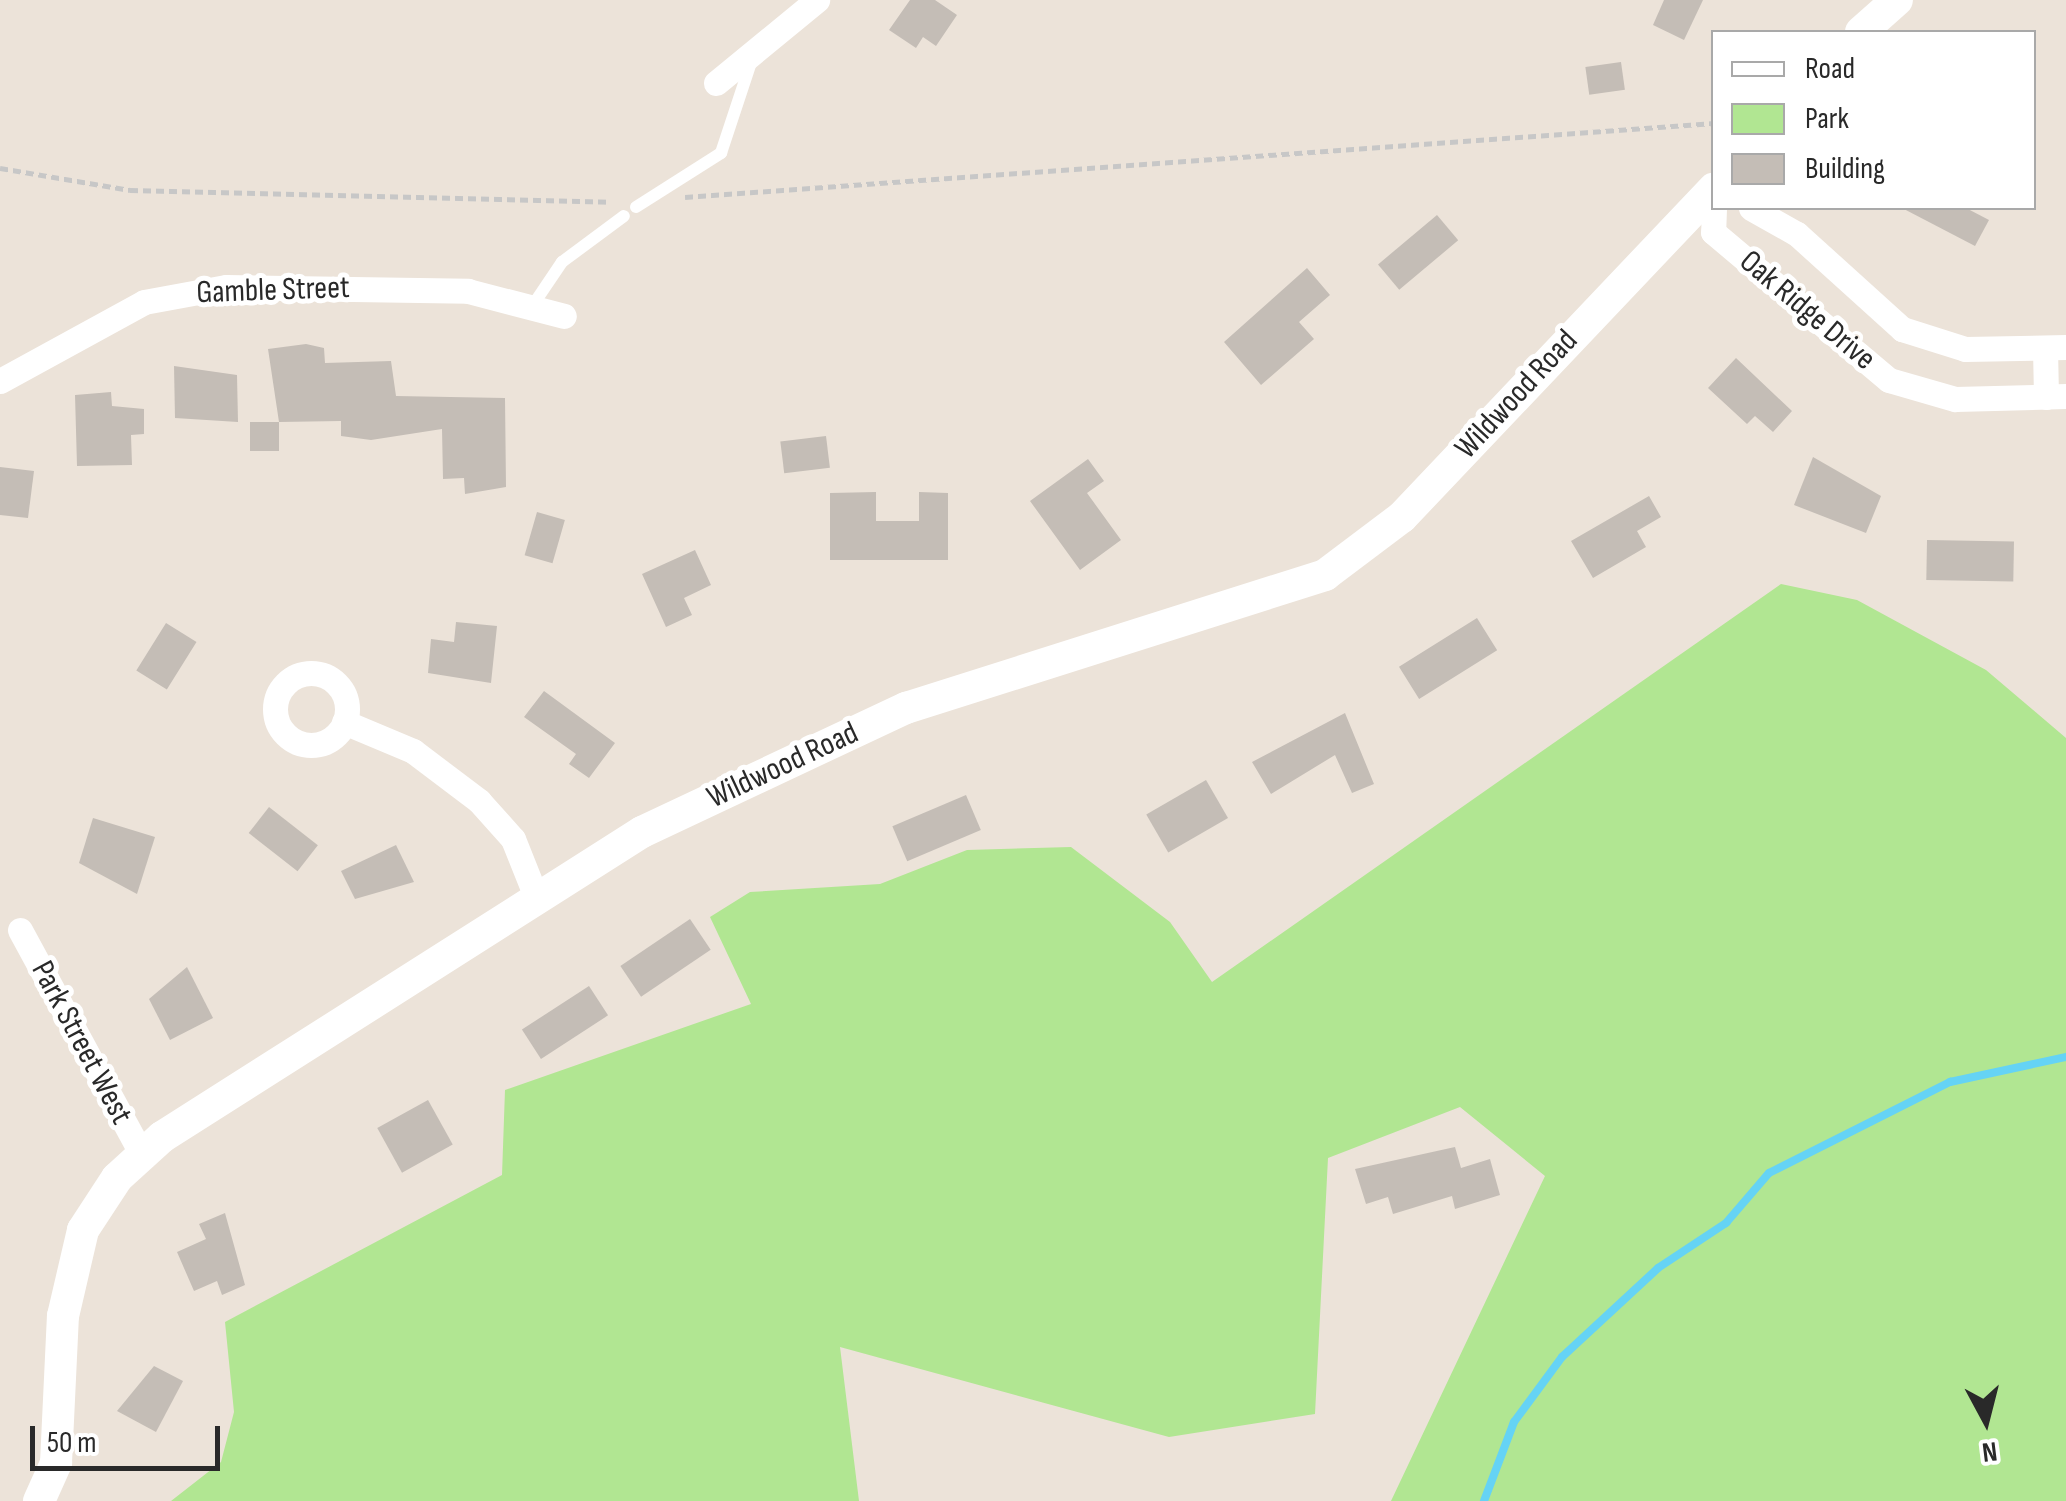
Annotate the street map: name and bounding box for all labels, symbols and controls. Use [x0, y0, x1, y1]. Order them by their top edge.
legend [1711, 30, 2036, 210]
text: Road [1805, 51, 1855, 87]
text: Park [1805, 101, 1849, 137]
text: Building [1805, 151, 1885, 187]
street label: Oak Ridge Drive [1731, 243, 1883, 379]
street label: Gamble Street [196, 269, 350, 313]
street label: Wildwood Road [1448, 323, 1586, 467]
street label: Wildwood Road [701, 714, 865, 818]
street label: Park Street West [22, 955, 140, 1131]
north arrow [1936, 1371, 2036, 1471]
scale bar [35, 1406, 225, 1468]
text: 50 m [47, 1425, 96, 1461]
text: N [1980, 1434, 1999, 1469]

